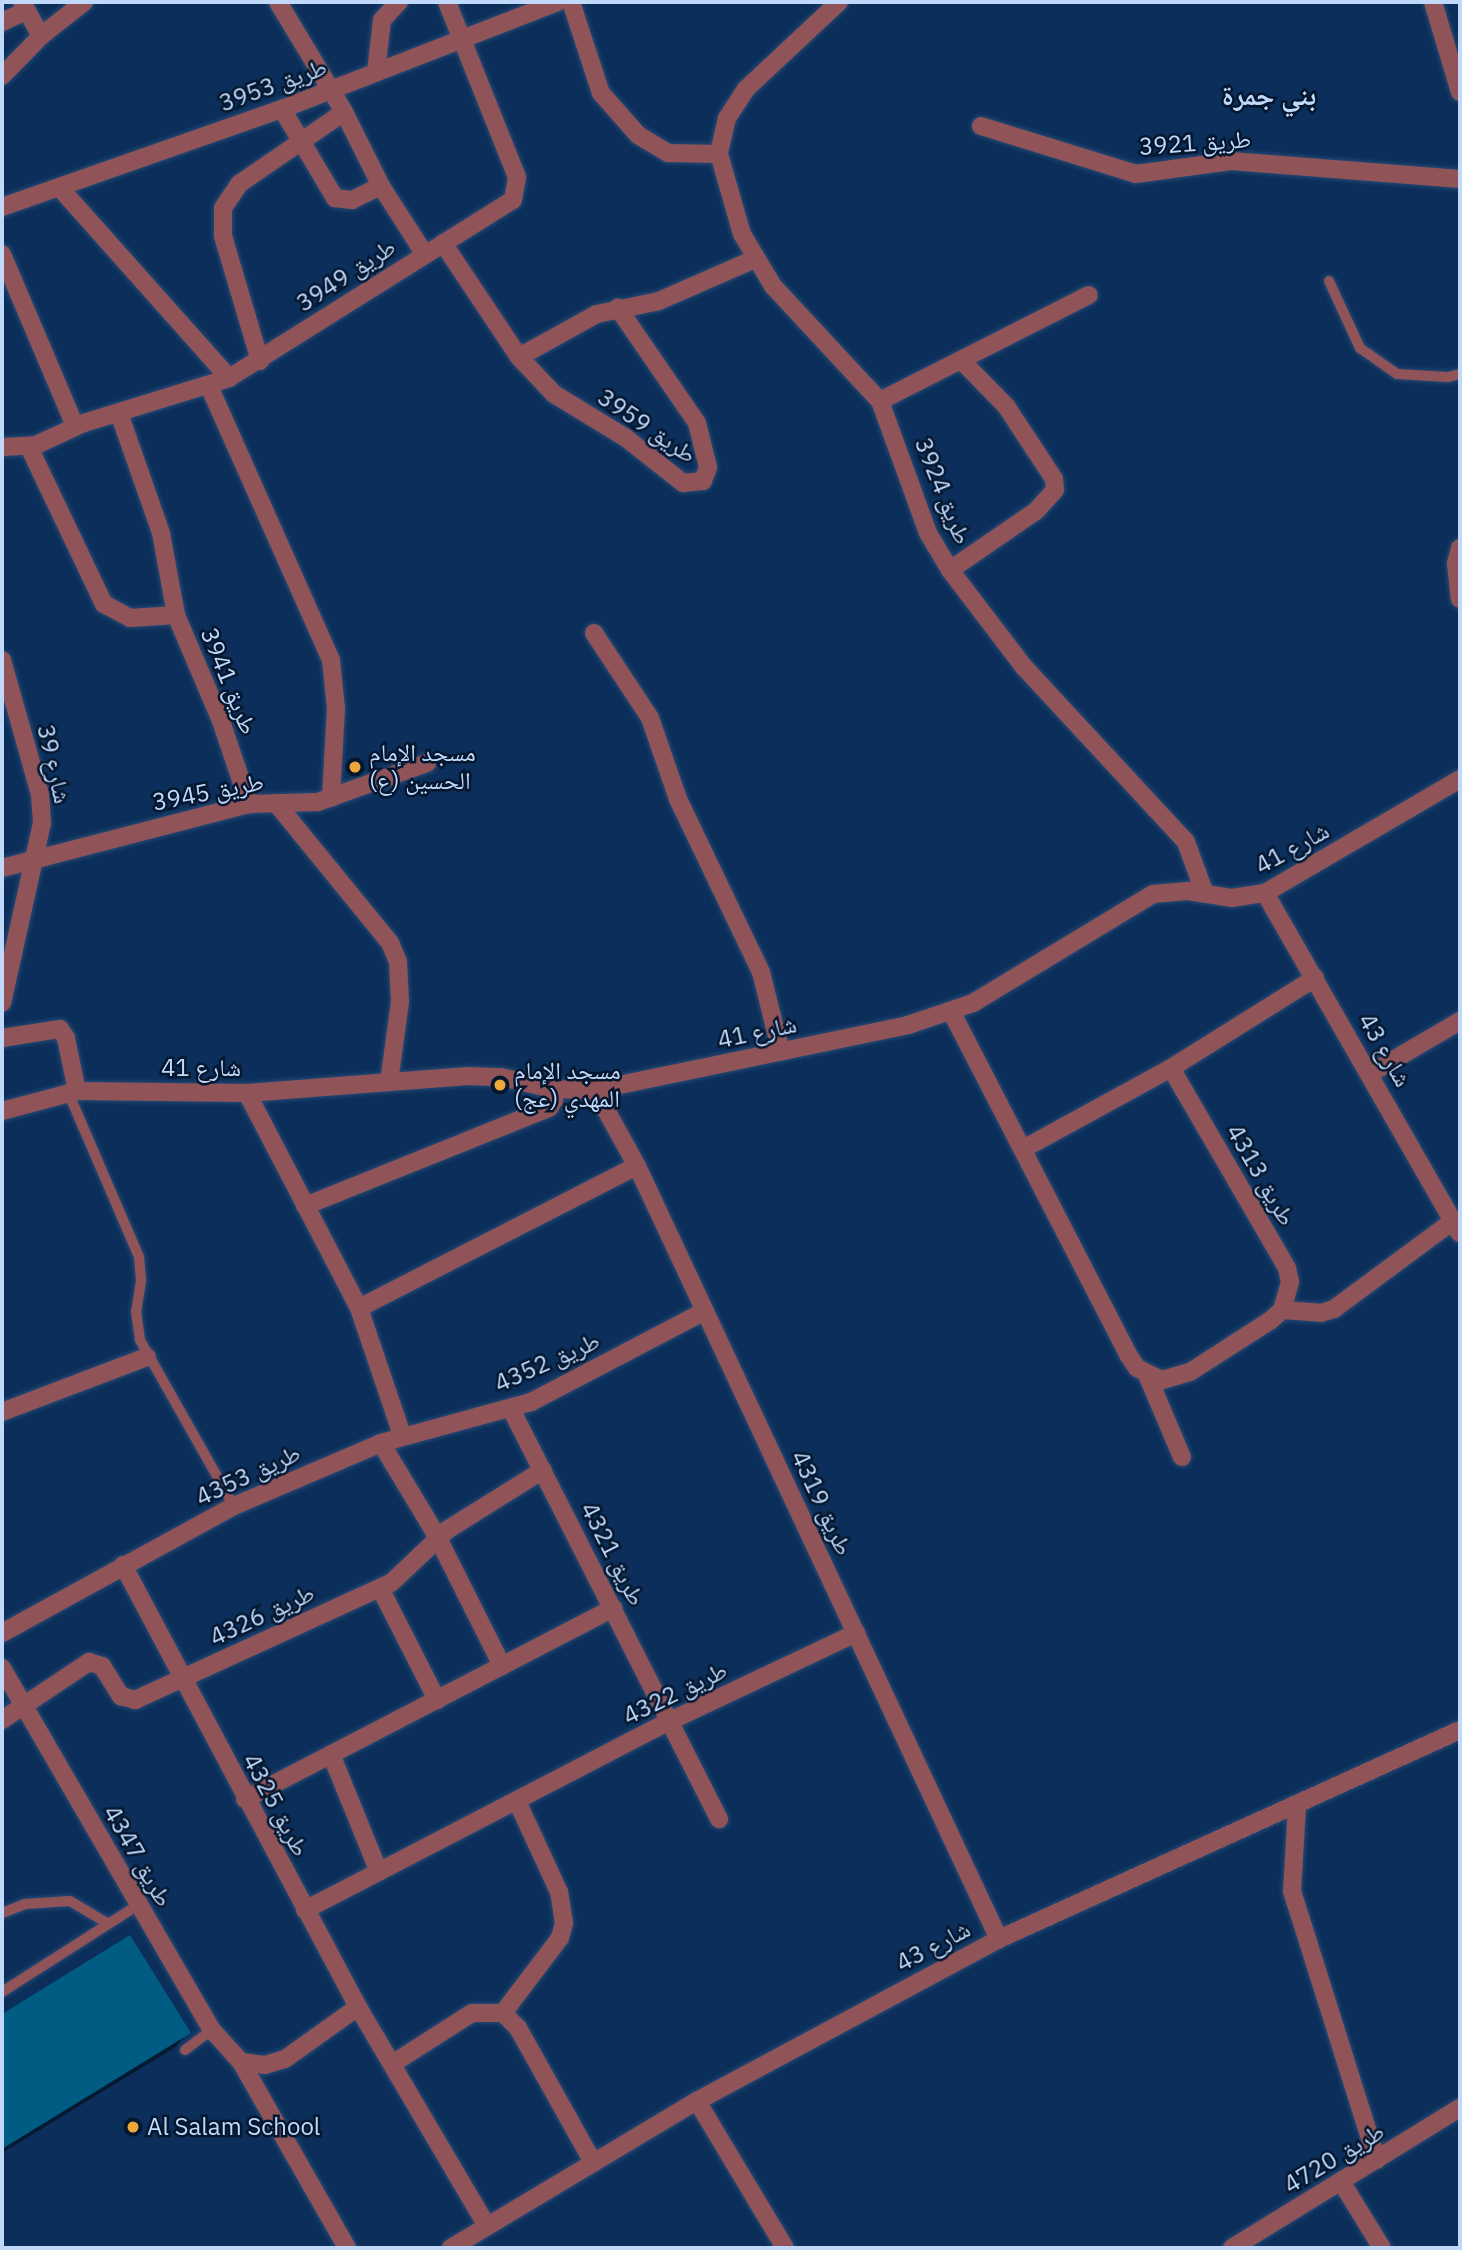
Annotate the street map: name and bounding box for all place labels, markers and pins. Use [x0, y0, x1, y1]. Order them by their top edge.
place label: مسجد الإمام الحسين (ع) [369, 739, 476, 795]
marker: مسجد الإمام الحسين (ع) [347, 759, 363, 775]
place label: مسجد الإمام المهدي (عج) [514, 1057, 621, 1113]
marker: مسجد الإمام المهدي (عج) [492, 1077, 508, 1093]
place label: Al Salam School [147, 2113, 320, 2141]
marker: Al Salam School [125, 2119, 141, 2135]

